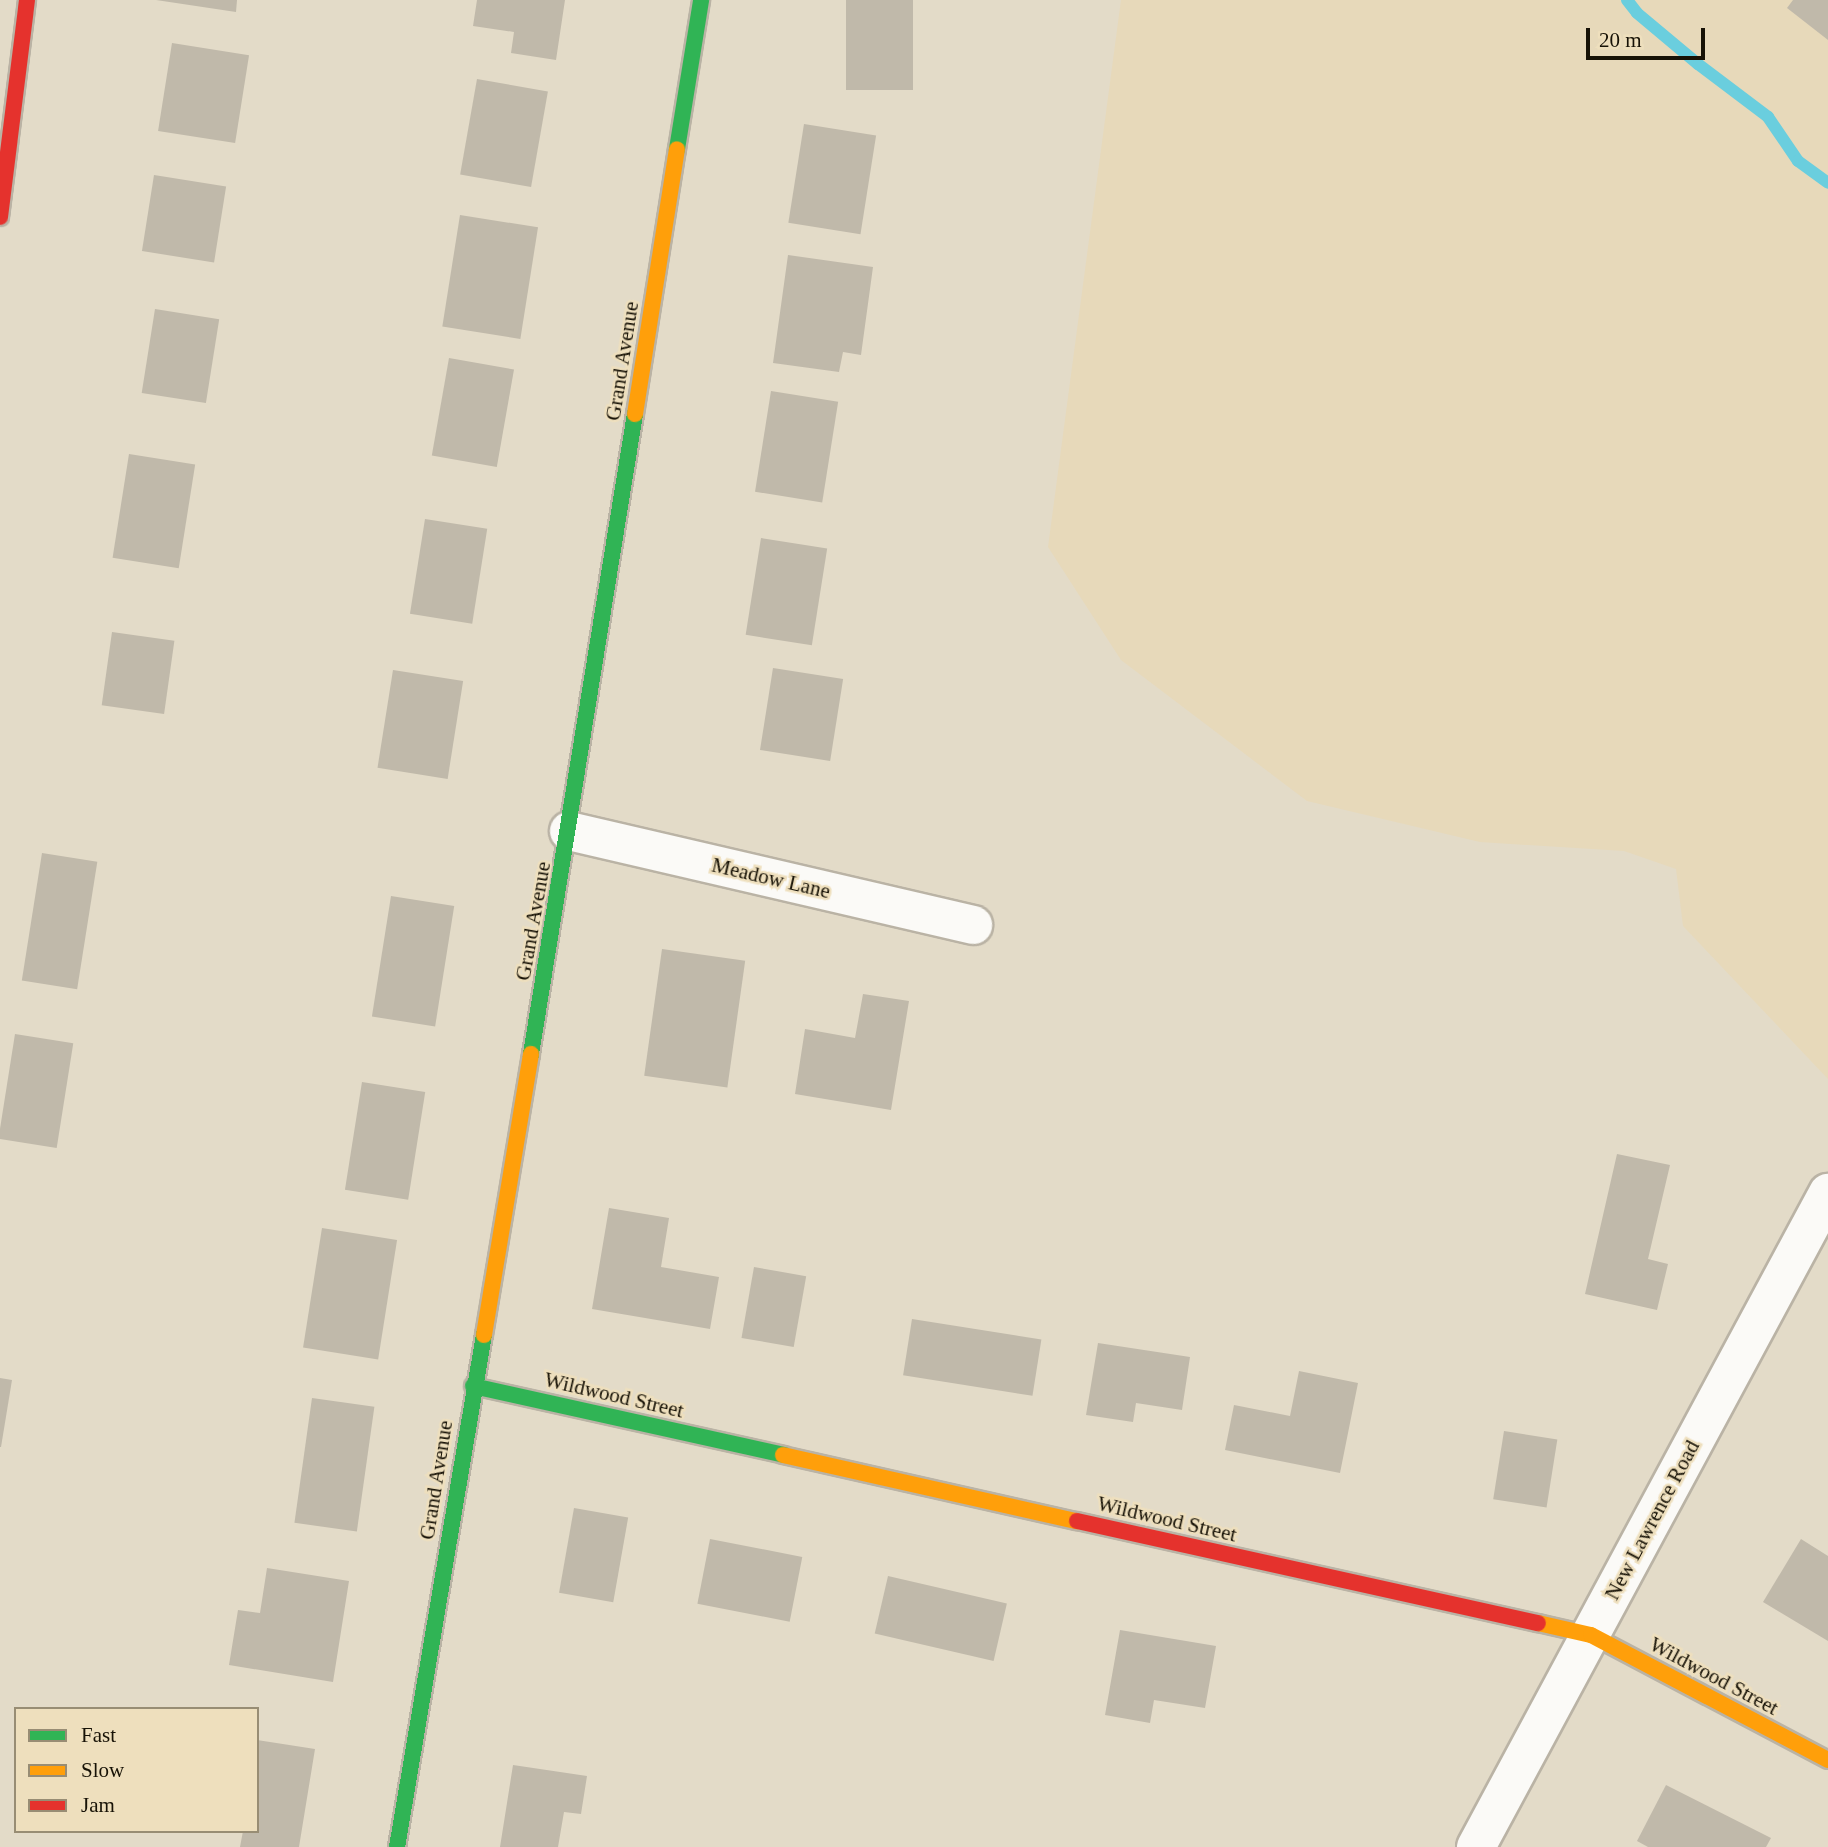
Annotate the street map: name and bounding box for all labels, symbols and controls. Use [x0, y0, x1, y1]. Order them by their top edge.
scale bar [1590, 14, 1709, 58]
text: 20 m [1599, 28, 1642, 52]
street label: Grand Avenue [600, 299, 644, 423]
street label: Meadow Lane [709, 852, 833, 904]
street label: Grand Avenue [510, 859, 556, 983]
street label: Wildwood Street [542, 1367, 686, 1423]
street label: Grand Avenue [414, 1418, 458, 1542]
street label: New Lawrence Road [1599, 1436, 1705, 1604]
street label: Wildwood Street [1095, 1491, 1239, 1547]
street label: Wildwood Street [1645, 1632, 1783, 1720]
legend [14, 1707, 259, 1833]
text: Fast [81, 1723, 116, 1747]
text: Slow [81, 1758, 124, 1782]
text: Jam [81, 1793, 115, 1817]

